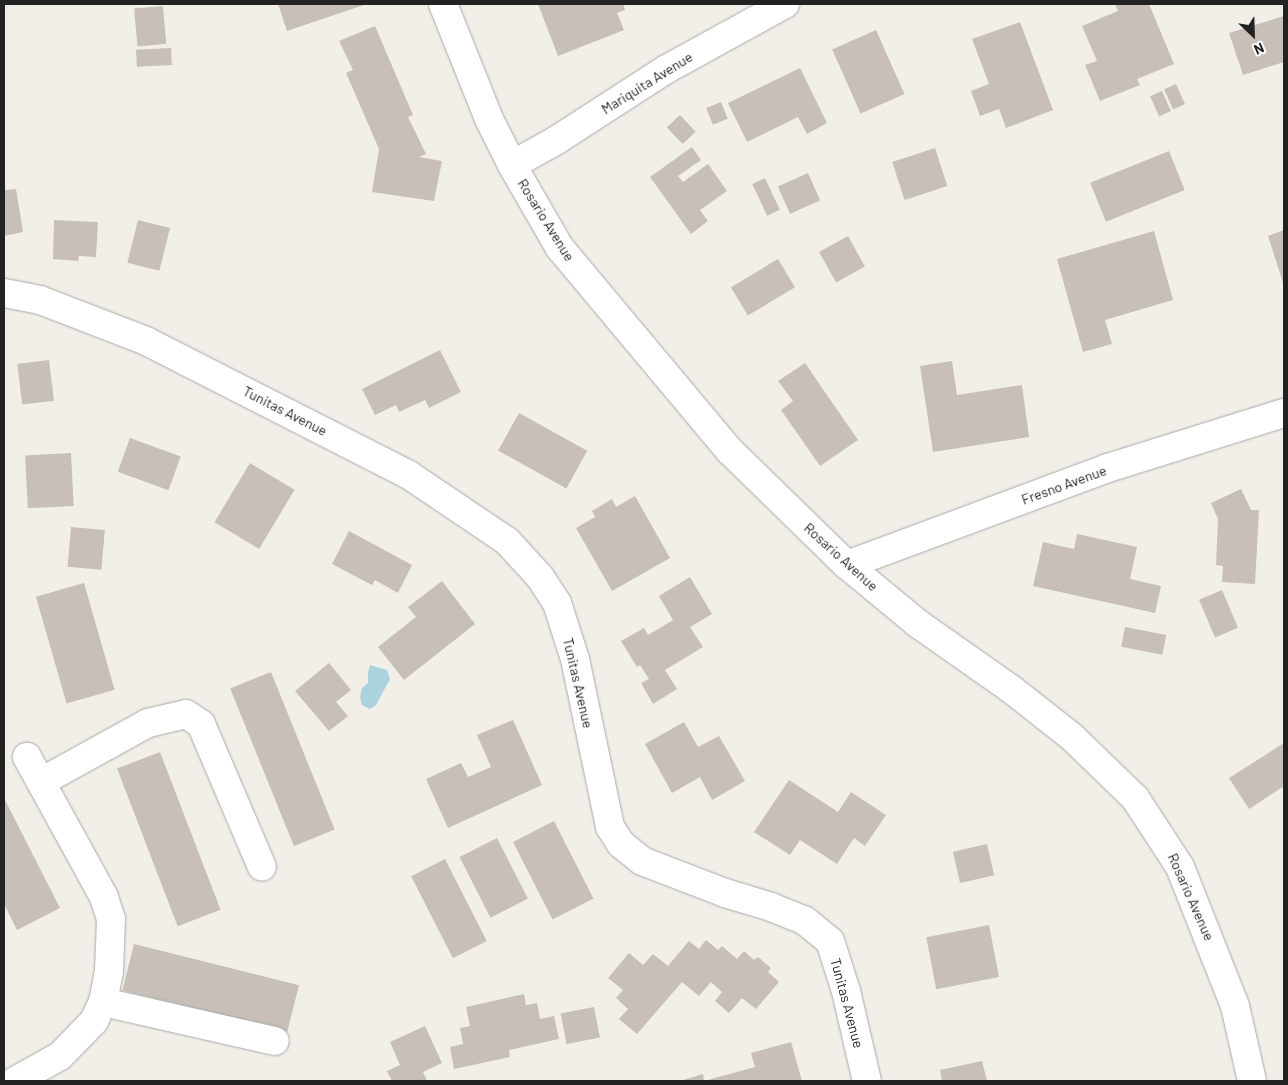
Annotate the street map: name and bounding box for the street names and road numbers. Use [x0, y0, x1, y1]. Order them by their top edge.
street label: Mariquita Avenue [598, 48, 696, 118]
street label: Rosario Avenue [514, 176, 578, 264]
street label: Tunitas Avenue [240, 383, 330, 439]
street label: Fresno Avenue [1019, 462, 1109, 508]
street label: Rosario Avenue [801, 519, 881, 595]
street label: Tunitas Avenue [559, 636, 597, 730]
street label: Rosario Avenue [1164, 851, 1218, 943]
street label: Tunitas Avenue [827, 956, 867, 1050]

